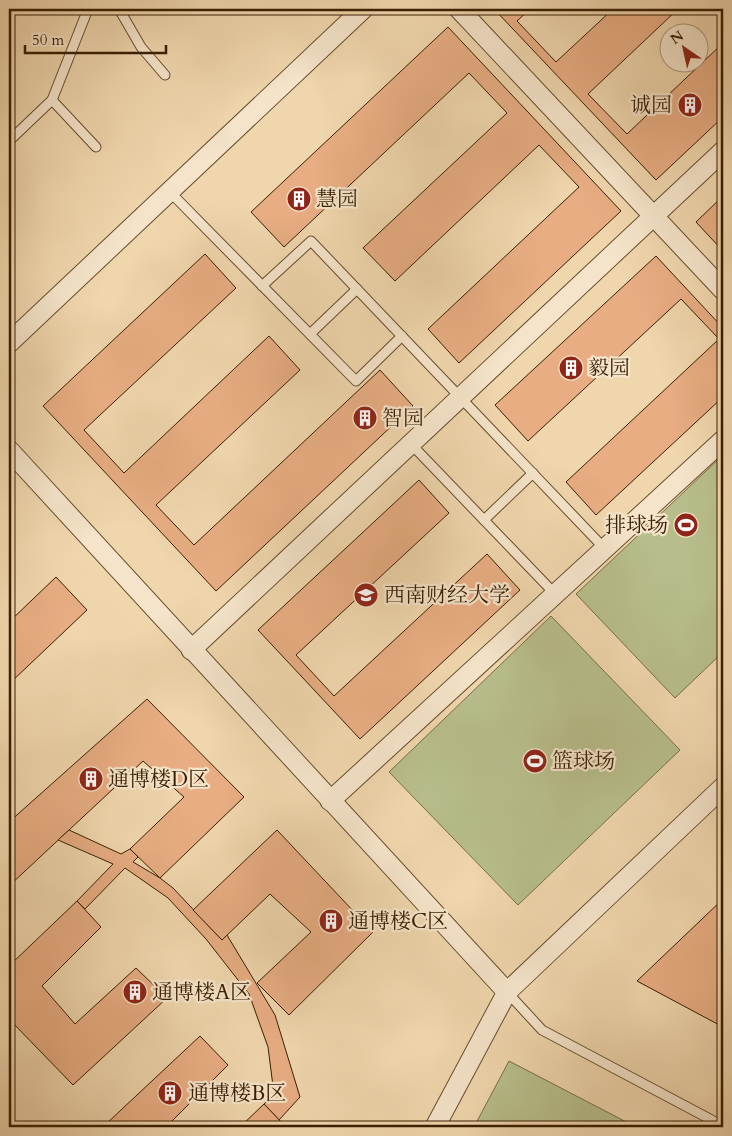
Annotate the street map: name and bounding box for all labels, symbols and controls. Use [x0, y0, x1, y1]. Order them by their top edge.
scale bar [25, 22, 166, 54]
north arrow [660, 22, 710, 72]
text: N [667, 26, 687, 49]
text: 50 m [32, 30, 64, 50]
place label: 诚园 [630, 91, 672, 120]
building icon: 诚园 [677, 92, 703, 118]
place label: 慧园 [316, 185, 358, 214]
building icon: 慧园 [286, 186, 312, 212]
place label: 毅园 [588, 354, 630, 383]
building icon: 毅园 [558, 355, 584, 381]
place label: 智园 [382, 404, 424, 433]
building icon: 智园 [352, 405, 378, 431]
place label: 排球场 [605, 511, 668, 540]
sports icon: 排球场 [673, 512, 699, 538]
place label: 西南财经大学 [384, 581, 510, 610]
school or university icon: 西南财经大学 [353, 582, 379, 608]
place label: 篮球场 [552, 747, 615, 776]
sports icon: 篮球场 [522, 748, 548, 774]
place label: 通博楼D区 [108, 765, 209, 794]
building icon: 通博楼D区 [78, 766, 104, 792]
place label: 通博楼C区 [348, 907, 448, 936]
building icon: 通博楼C区 [318, 908, 344, 934]
place label: 通博楼A区 [152, 978, 251, 1007]
building icon: 通博楼A区 [122, 979, 148, 1005]
place label: 通博楼B区 [188, 1079, 286, 1108]
building icon: 通博楼B区 [157, 1080, 183, 1106]

